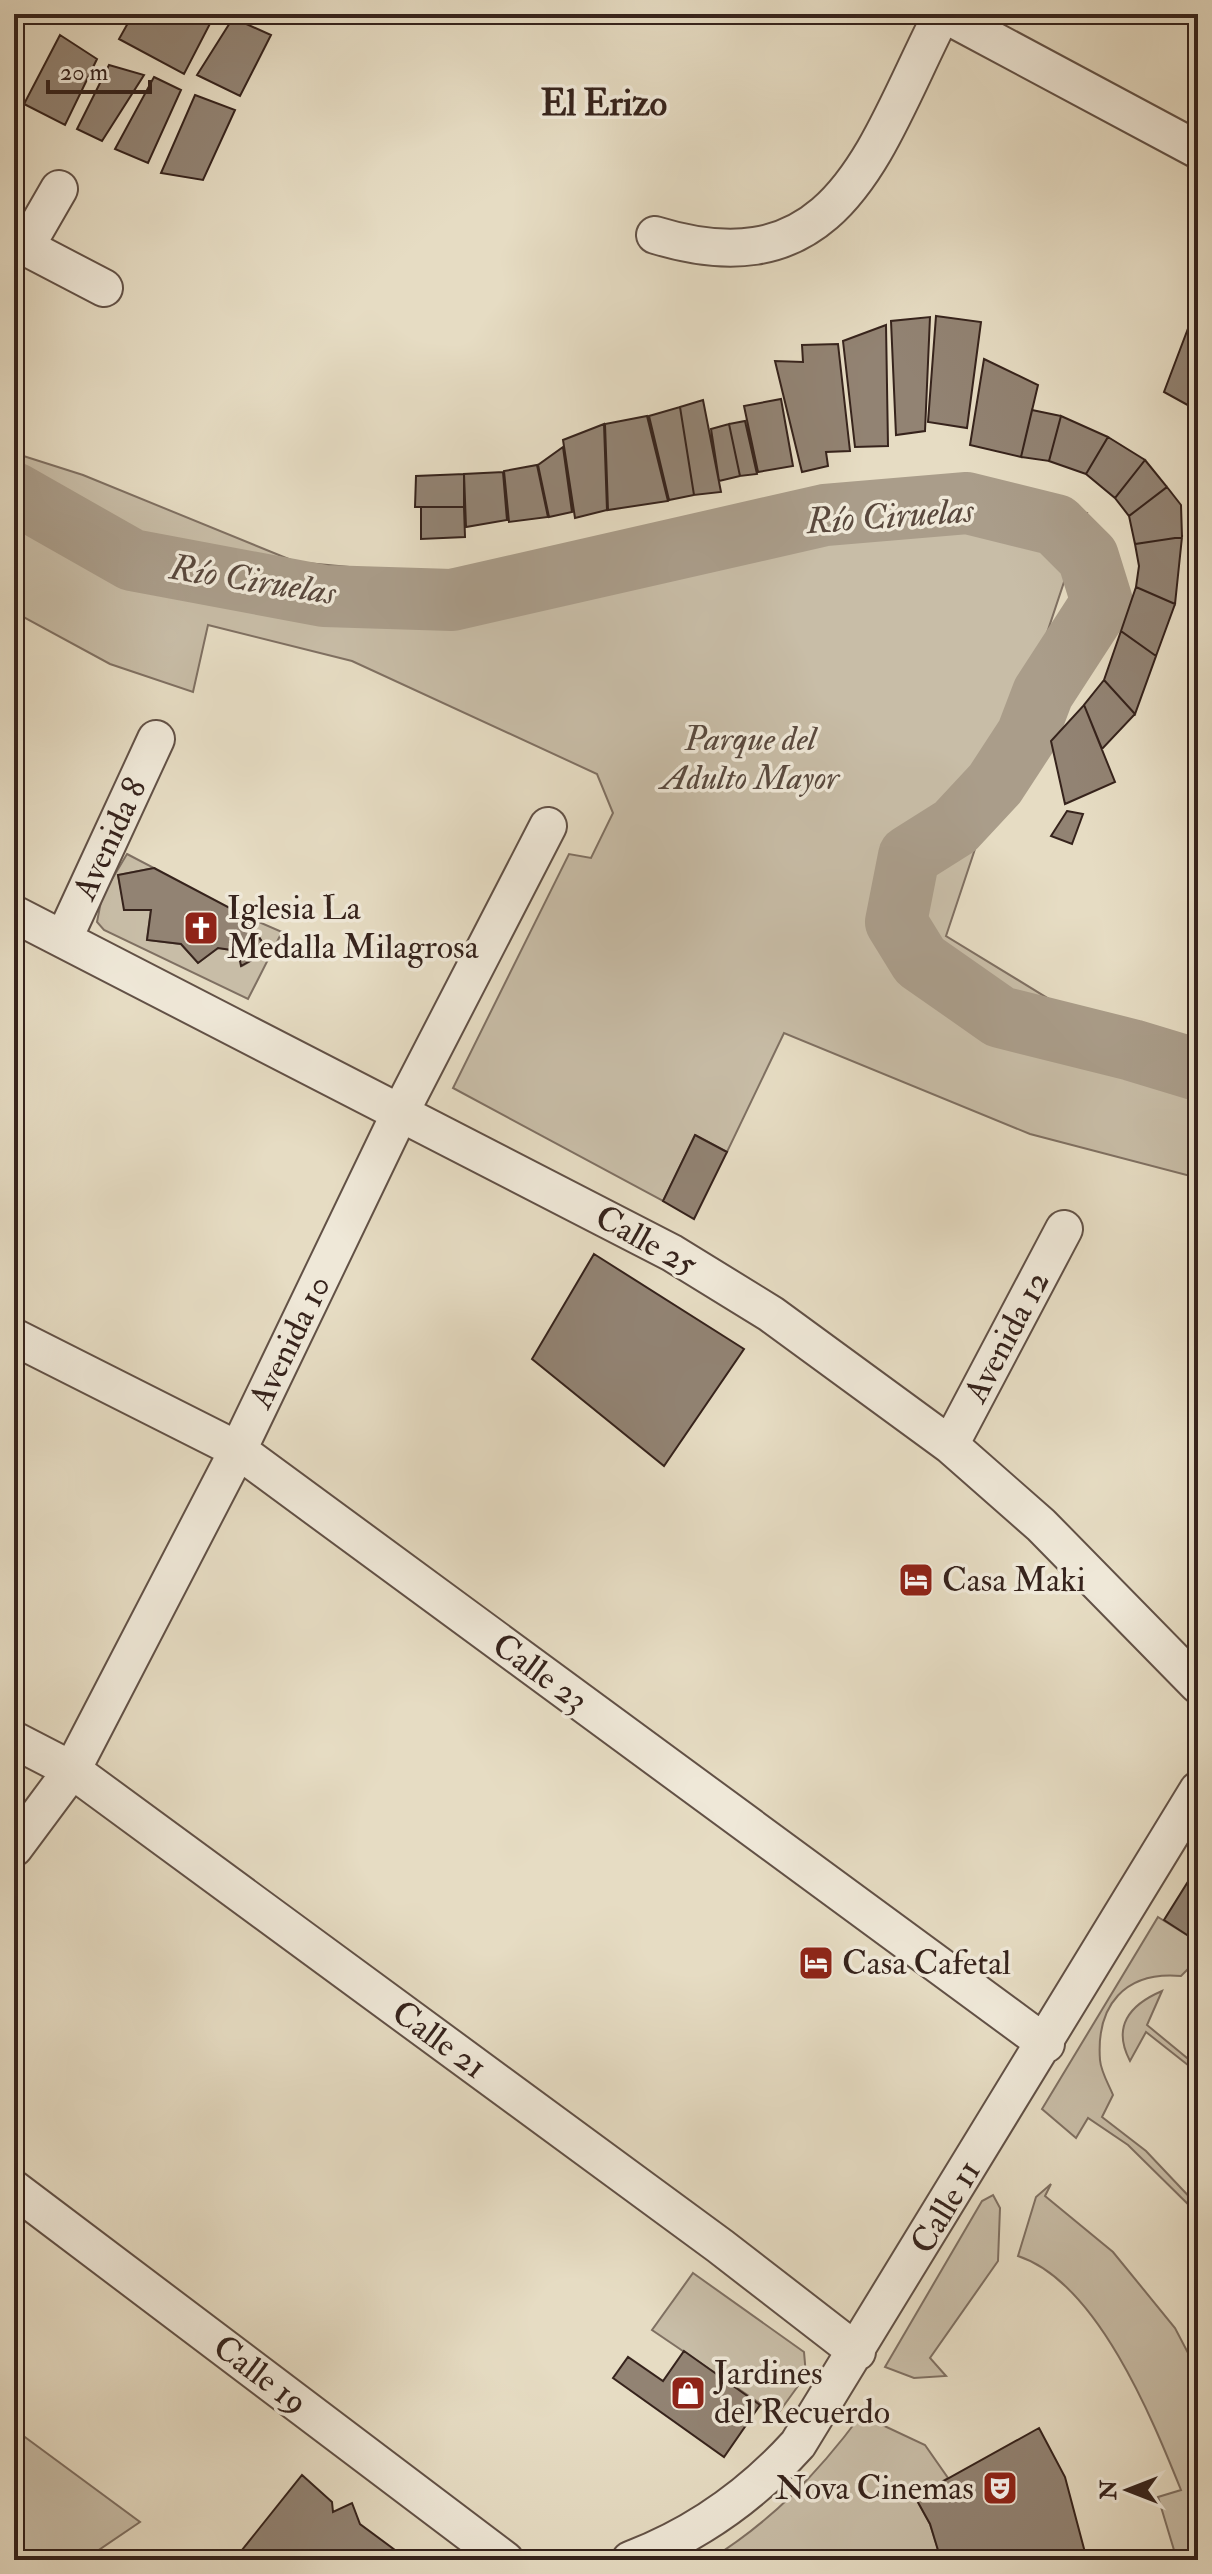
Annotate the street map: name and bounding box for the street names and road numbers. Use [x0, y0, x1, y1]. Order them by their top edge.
street label: Avenida 8 [63, 771, 157, 908]
street label: Calle 25 [588, 1196, 704, 1286]
street label: Avenida 12 [954, 1264, 1060, 1411]
street label: Avenida 10 [239, 1268, 341, 1417]
street label: Calle 23 [484, 1624, 596, 1722]
street label: Calle 21 [383, 1991, 495, 2089]
street label: Calle 11 [901, 2152, 991, 2262]
street label: Calle 19 [204, 2326, 316, 2424]

